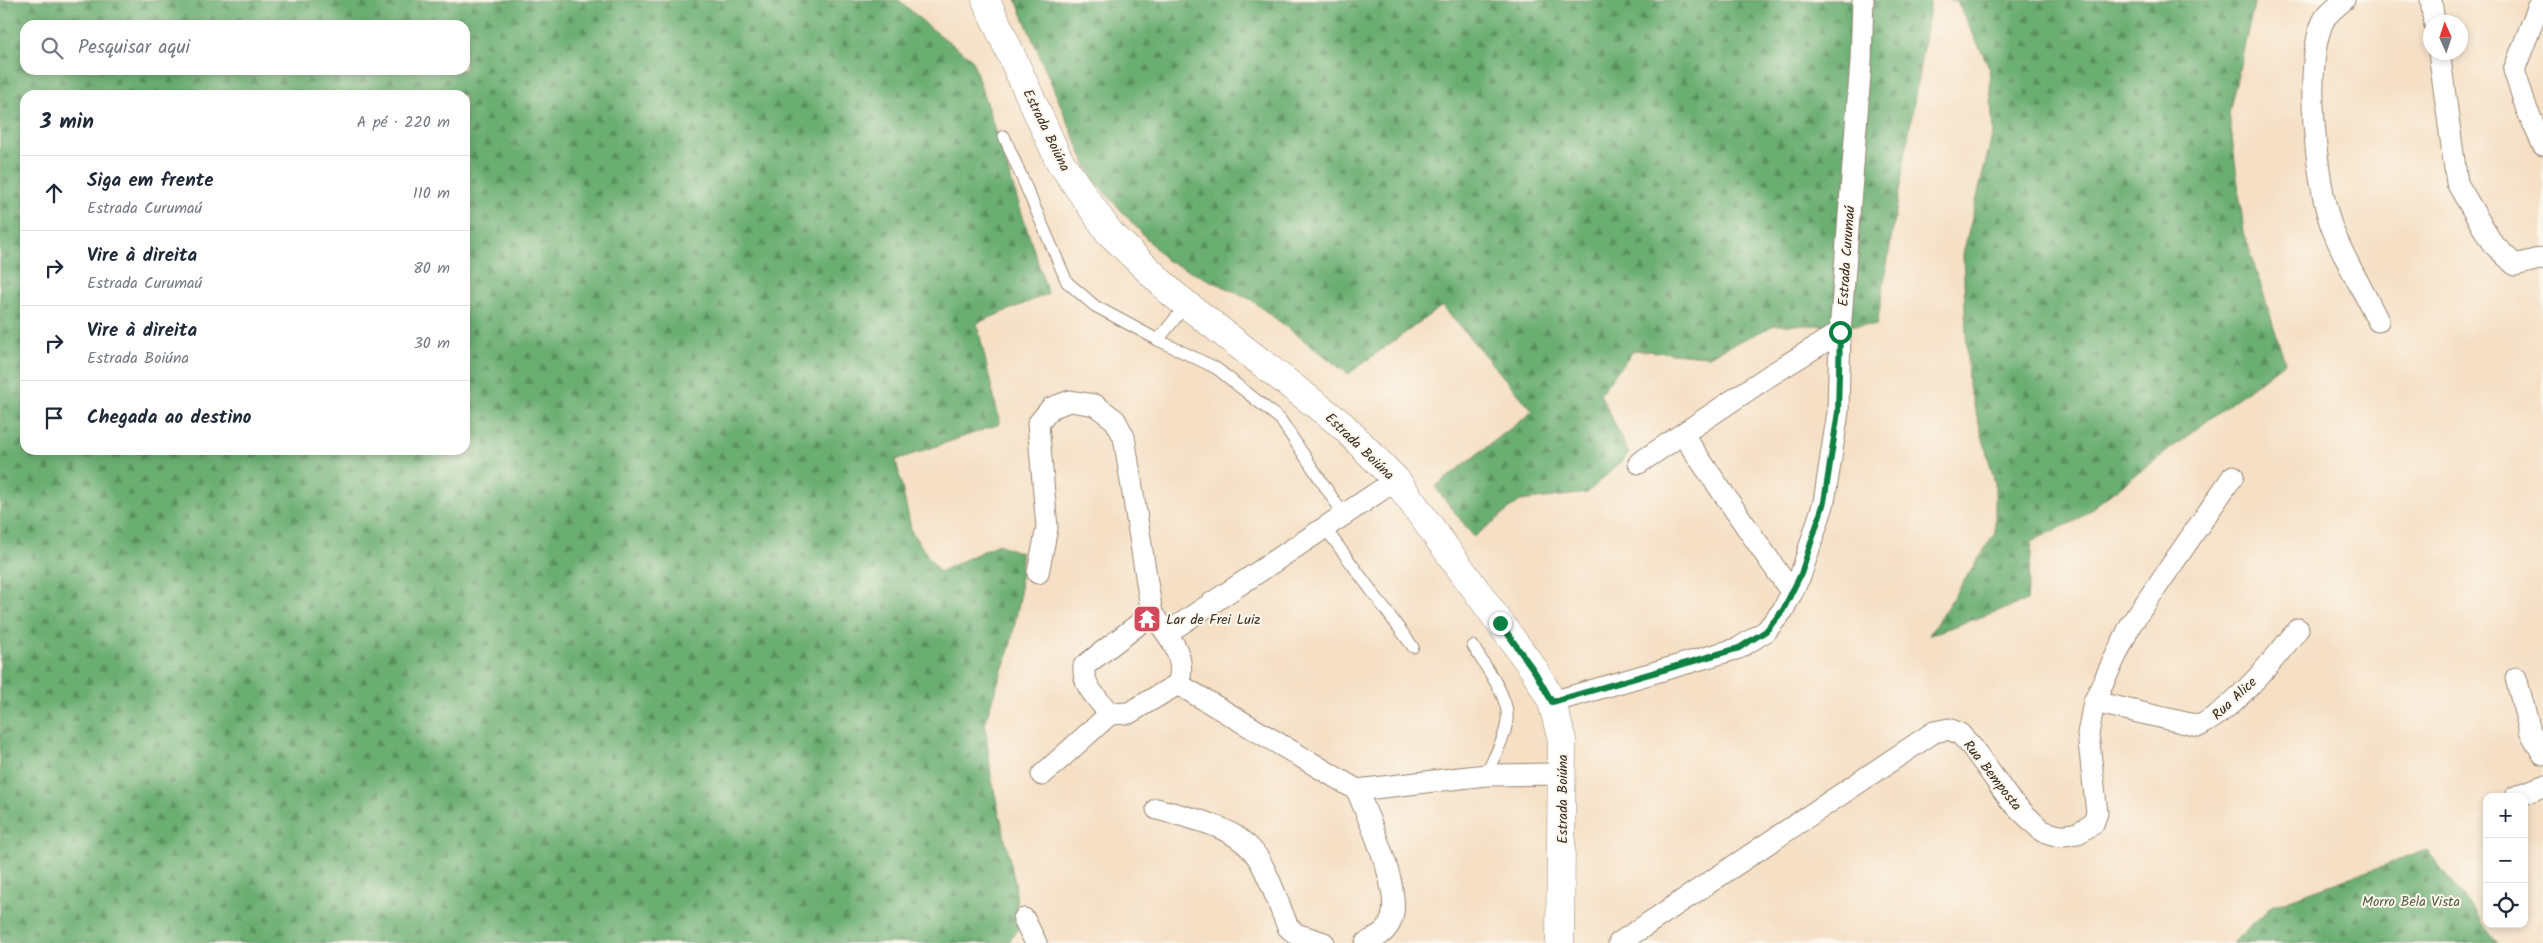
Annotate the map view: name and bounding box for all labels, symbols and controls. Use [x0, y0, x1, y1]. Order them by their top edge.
north arrow [2423, 15, 2468, 60]
search box [20, 20, 470, 75]
text: Pesquisar aqui [78, 33, 190, 63]
icon: search [38, 34, 66, 62]
street label: Estrada Boiúna [1017, 86, 1076, 175]
text: 3 min [40, 106, 94, 139]
text: A pé · 220 m [357, 110, 450, 135]
text: Siga em frente [87, 166, 214, 196]
icon: ahead [40, 179, 68, 207]
text: 110 m [413, 181, 450, 206]
text: Estrada Curumaú [87, 196, 202, 221]
street label: Estrada Curumaú [1833, 205, 1862, 307]
text: Vire à direita [87, 241, 197, 271]
icon: right [40, 254, 68, 282]
text: 80 m [413, 256, 450, 281]
text: Estrada Curumaú [87, 271, 202, 296]
text: Vire à direita [87, 316, 197, 346]
route start [1829, 321, 1852, 344]
icon: right [40, 329, 68, 357]
text: 30 m [414, 331, 450, 356]
text: Estrada Boiúna [87, 346, 189, 371]
text: Chegada ao destino [87, 403, 252, 433]
icon: arrive [40, 404, 68, 432]
street label: Estrada Boiúna [1320, 408, 1399, 486]
temple icon: Lar de Frei Luiz [1132, 604, 1162, 634]
place label: Lar de Frei Luiz [1166, 609, 1260, 631]
route end [1489, 612, 1512, 635]
street label: Rua Alice [2207, 671, 2263, 725]
street label: Rua Bemposta [1958, 736, 2027, 816]
street label: Estrada Boiúna [1552, 754, 1574, 844]
map controls [2483, 793, 2528, 928]
button: + [2483, 793, 2528, 838]
button: − [2483, 838, 2528, 883]
button: locate [2483, 883, 2528, 928]
park label: Morro Bela Vista [2362, 891, 2460, 913]

